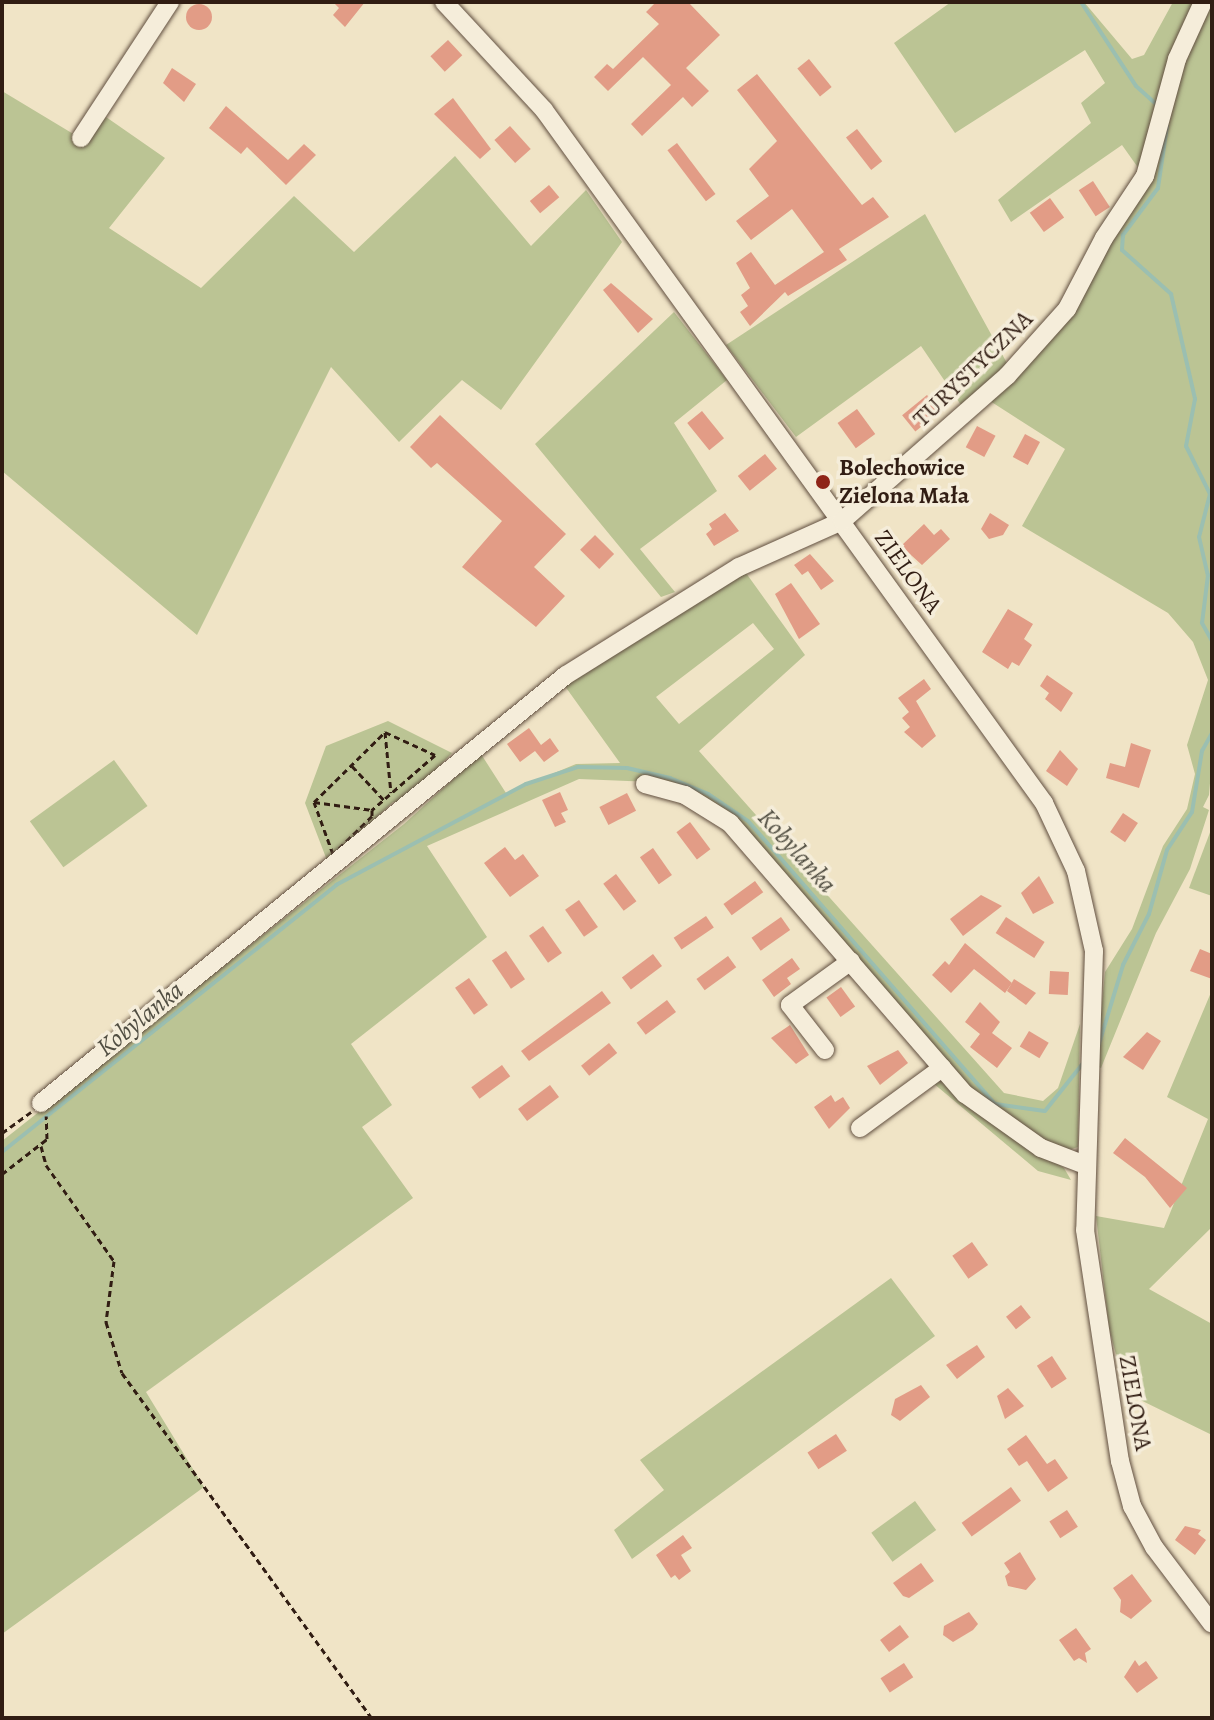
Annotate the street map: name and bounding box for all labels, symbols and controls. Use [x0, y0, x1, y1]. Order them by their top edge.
street label: TURYSTYCZNA [907, 305, 1039, 433]
place label: Bolechowice Zielona Mała [839, 454, 969, 510]
marker: Bolechowice Zielona Mała [814, 473, 832, 491]
street label: ZIELONA [868, 525, 948, 619]
water label: Kobylanka [751, 802, 843, 900]
water label: Kobylanka [90, 975, 190, 1063]
street label: ZIELONA [1112, 1353, 1158, 1453]

